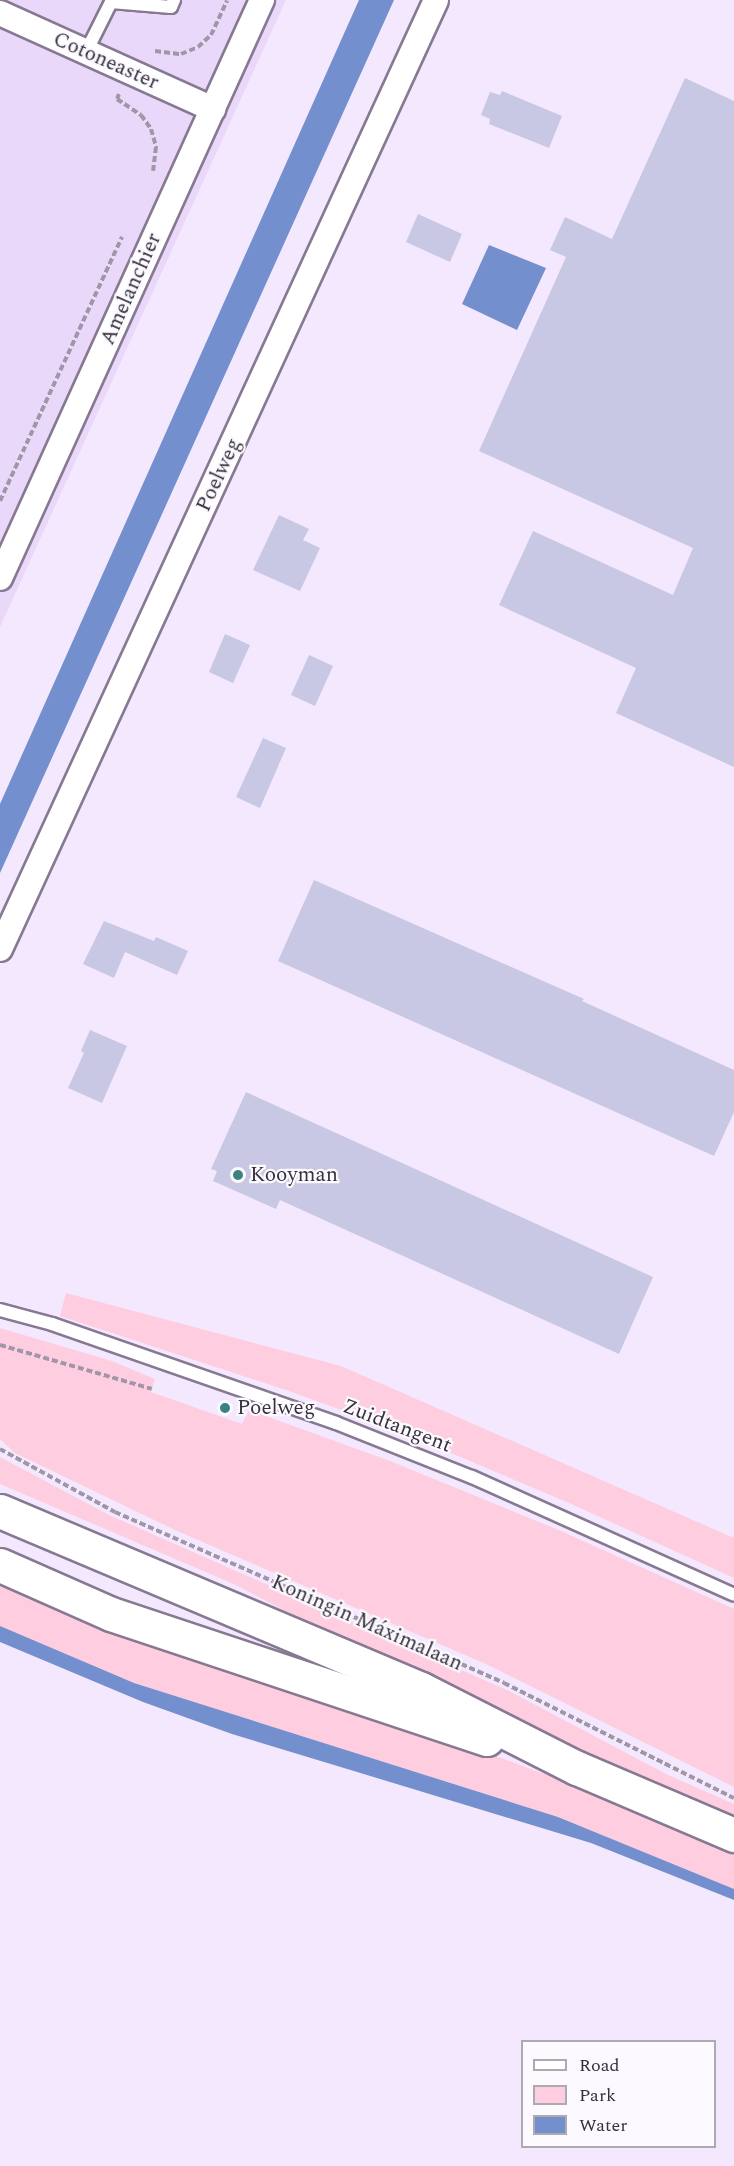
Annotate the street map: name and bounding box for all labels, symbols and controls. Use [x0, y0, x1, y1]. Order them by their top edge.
street label: Cotoneaster [49, 27, 163, 95]
street label: Amelanchier [95, 229, 167, 349]
street label: Poelweg [191, 434, 247, 516]
place label: Kooyman [250, 1162, 338, 1188]
marker: Kooyman [231, 1168, 245, 1182]
street label: Zuidtangent [339, 1394, 455, 1458]
place label: Poelweg [237, 1395, 315, 1421]
marker: Poelweg [218, 1401, 232, 1415]
street label: Koningin Máximalaan [267, 1569, 467, 1677]
legend [521, 2040, 716, 2148]
text: Road [579, 2052, 620, 2079]
text: Park [579, 2082, 616, 2109]
text: Water [579, 2112, 627, 2139]

